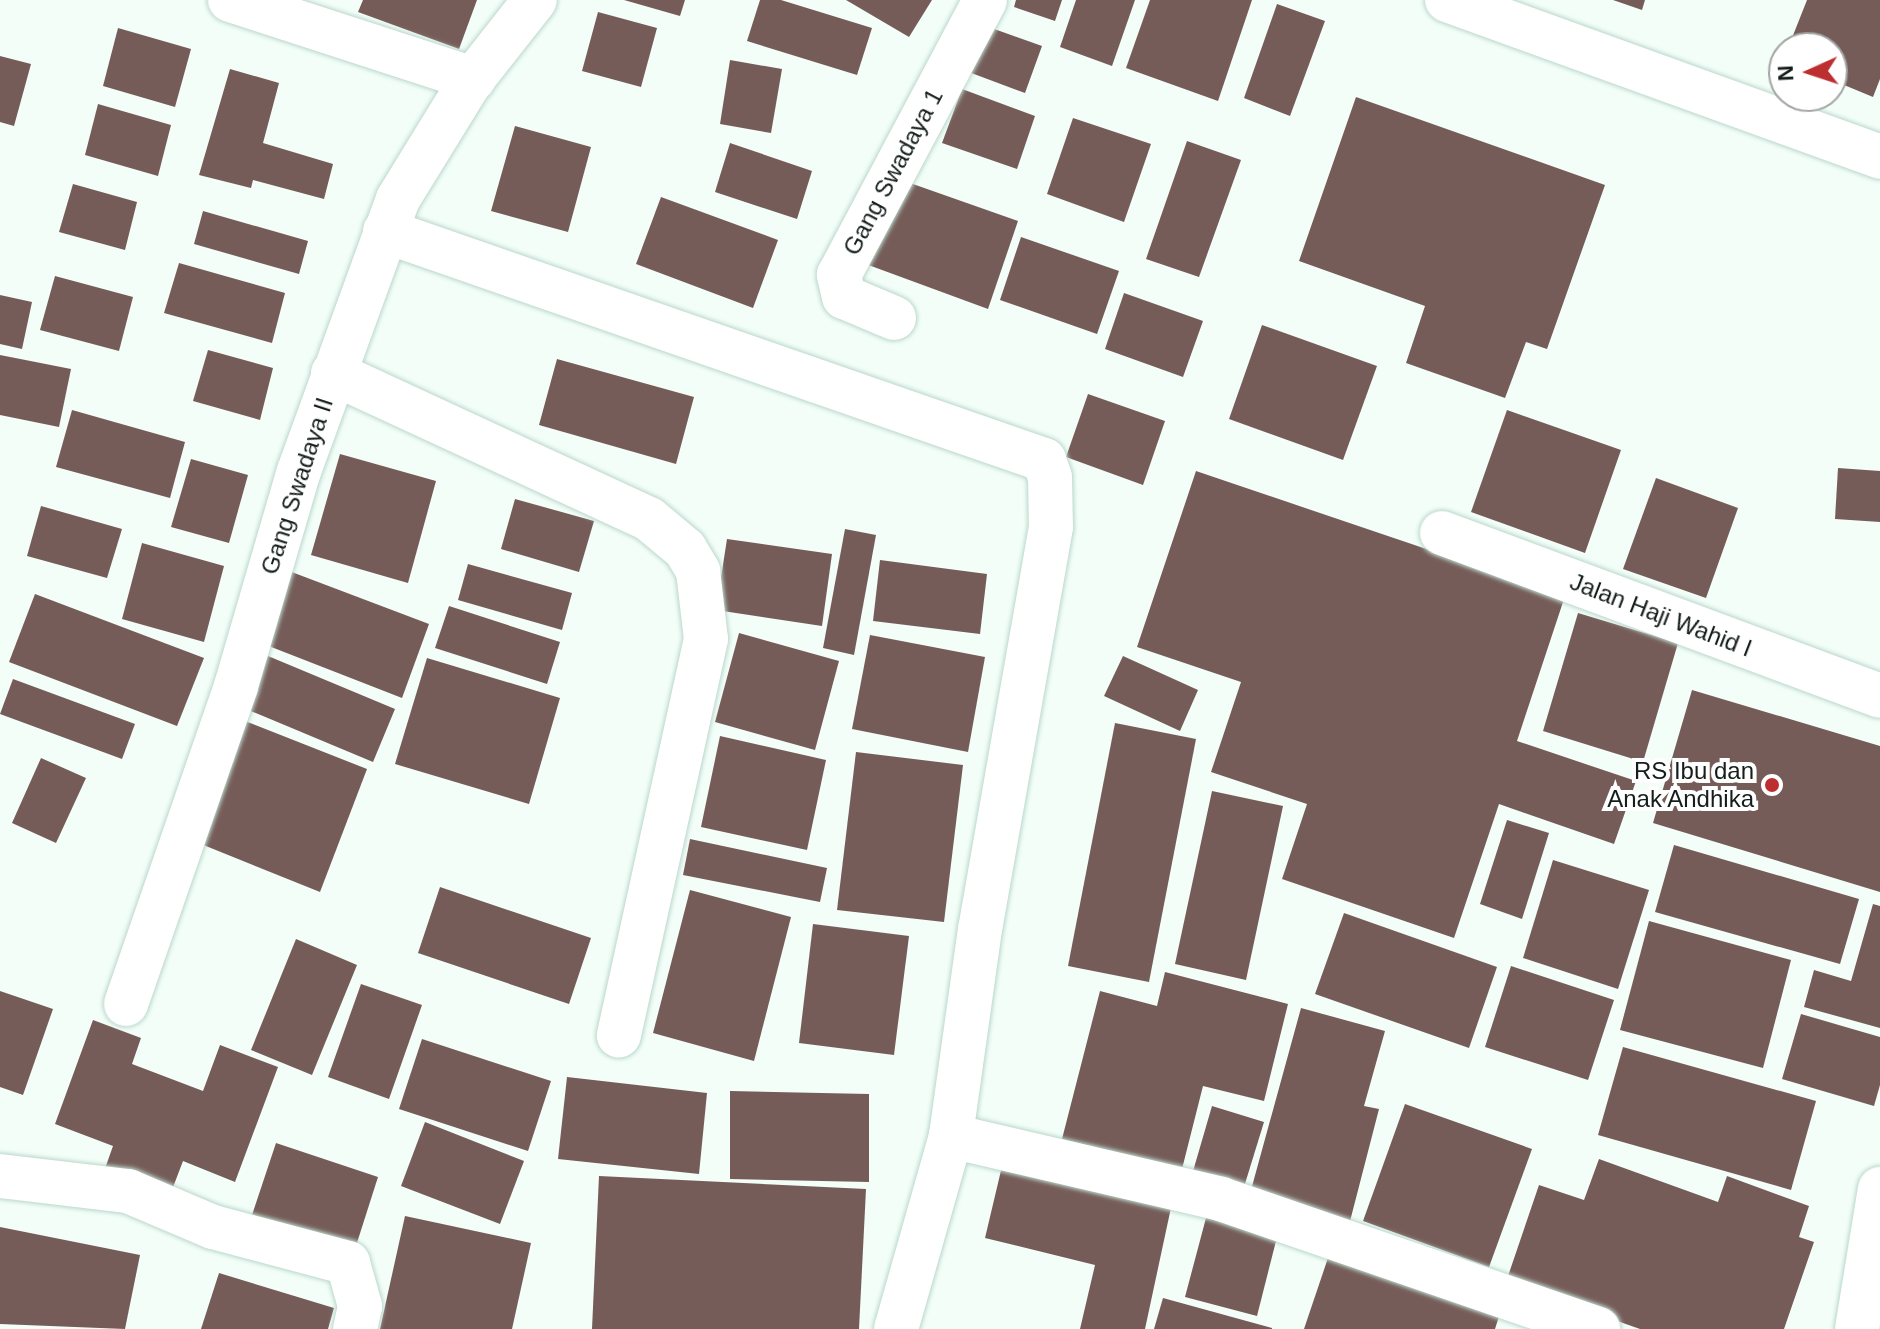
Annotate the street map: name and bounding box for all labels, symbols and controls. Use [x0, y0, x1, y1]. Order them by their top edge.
north arrow [1768, 32, 1848, 112]
text: N [1773, 65, 1798, 82]
street label: Gang Swadaya 1 [837, 84, 949, 260]
street label: Gang Swadaya II [255, 394, 339, 578]
street label: Jalan Haji Wahid I [1566, 567, 1756, 663]
place label: RS Ibu dan Anak Andhika [1606, 757, 1754, 813]
marker: RS Ibu dan Anak Andhika [1761, 774, 1783, 796]

